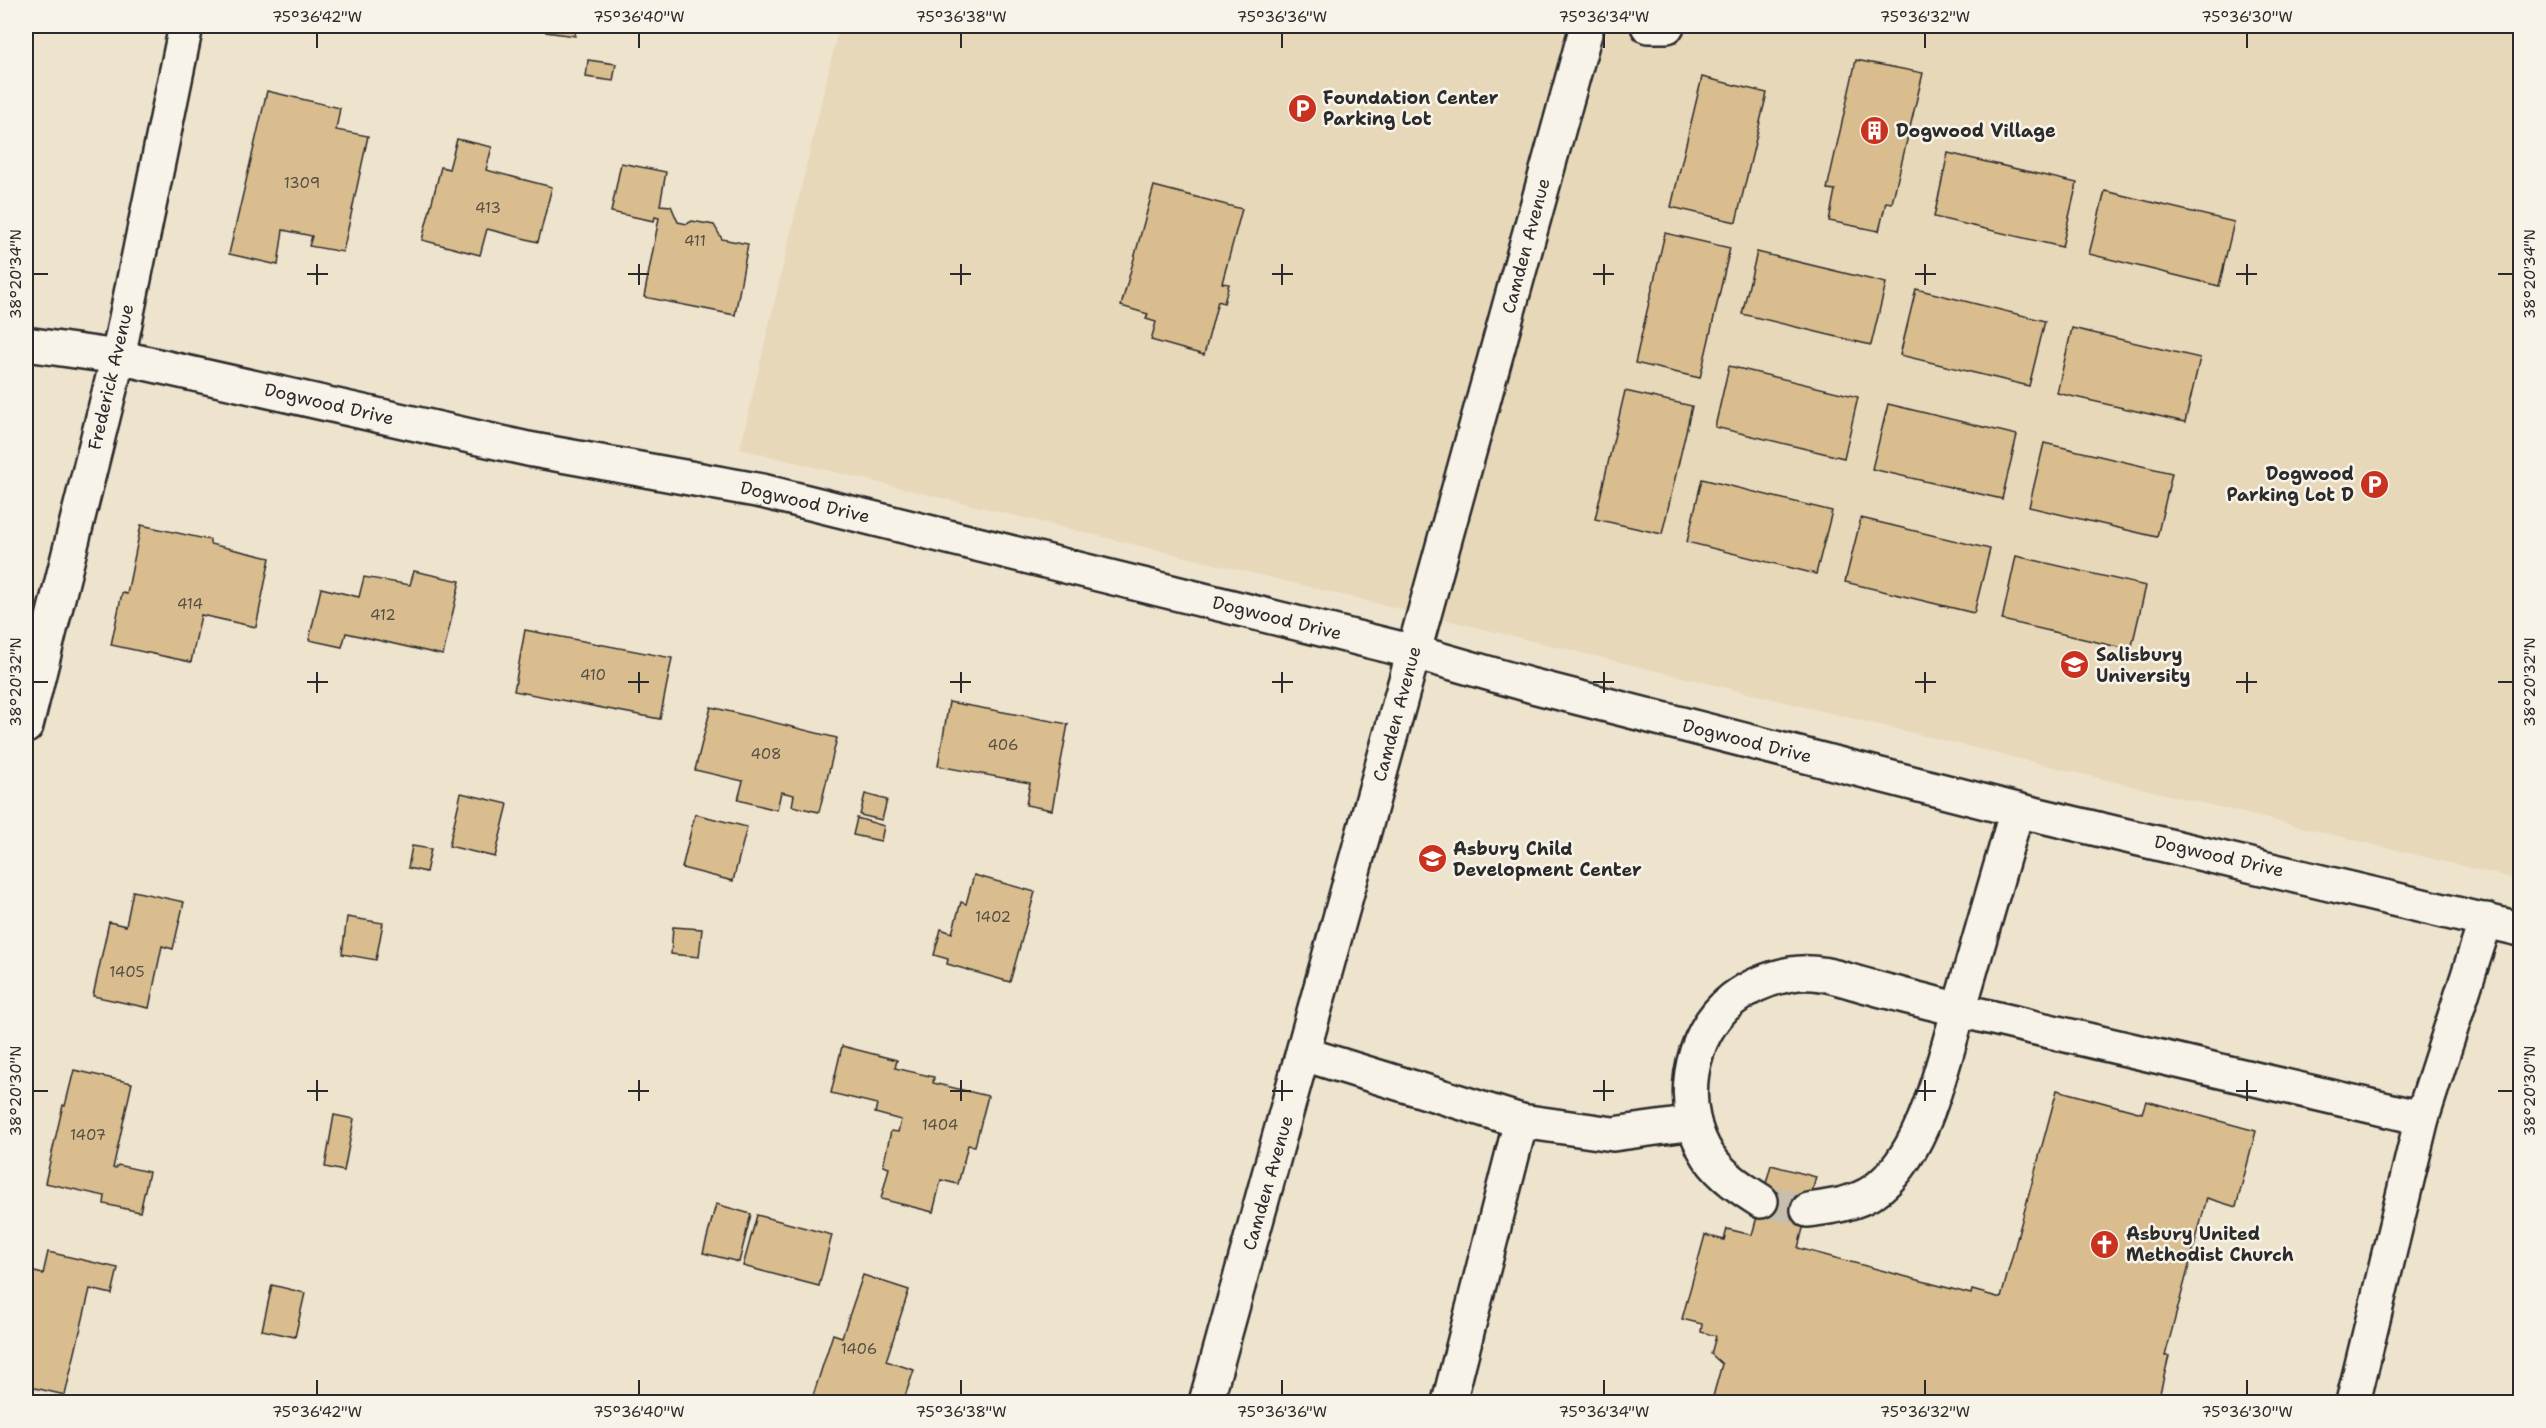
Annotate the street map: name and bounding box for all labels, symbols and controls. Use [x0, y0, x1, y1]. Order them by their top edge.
text: 75°36'42"W [272, 7, 362, 27]
text: 75°36'40"W [593, 7, 685, 27]
text: 75°36'38"W [915, 7, 1007, 27]
text: 75°36'36"W [1237, 7, 1327, 27]
text: 75°36'34"W [1559, 7, 1649, 27]
text: 75°36'32"W [1880, 7, 1970, 27]
text: 75°36'30"W [2201, 7, 2293, 27]
place label: Foundation Center Parking Lot [1323, 86, 1499, 131]
parking icon: Foundation Center Parking Lot [1286, 92, 1318, 124]
building icon: Dogwood Village [1859, 115, 1891, 147]
place label: Dogwood Village [1896, 119, 2056, 143]
house number: 1309 [284, 173, 320, 193]
street label: Camden Avenue [1496, 176, 1556, 316]
house number: 413 [475, 198, 501, 218]
text: 38°20'34"N [6, 229, 26, 319]
text: 38°20'34"N [2520, 229, 2540, 319]
house number: 411 [684, 231, 706, 251]
street label: Frederick Avenue [83, 302, 139, 452]
street label: Dogwood Drive [262, 377, 396, 431]
place label: Dogwood Parking Lot D [2227, 462, 2354, 507]
parking icon: Dogwood Parking Lot D [2359, 468, 2391, 500]
street label: Dogwood Drive [738, 475, 872, 529]
street label: Dogwood Drive [1210, 590, 1344, 646]
house number: 414 [177, 594, 203, 614]
house number: 412 [370, 605, 396, 625]
text: 38°20'32"N [6, 637, 26, 727]
text: 38°20'32"N [2520, 637, 2540, 727]
place label: Salisbury University [2096, 643, 2190, 688]
street label: Camden Avenue [1367, 644, 1427, 784]
school or university icon: Salisbury University [2059, 649, 2091, 681]
house number: 410 [580, 665, 606, 685]
street label: Dogwood Drive [1680, 713, 1814, 769]
house number: 406 [987, 735, 1019, 755]
house number: 408 [750, 744, 782, 764]
street label: Dogwood Drive [2152, 829, 2286, 883]
place label: Asbury Child Development Center [1453, 837, 1642, 882]
school or university icon: Asbury Child Development Center [1416, 843, 1448, 875]
house number: 1402 [975, 907, 1011, 927]
house number: 1405 [109, 962, 145, 982]
text: 38°20'30"N [6, 1046, 26, 1136]
text: 38°20'30"N [2520, 1046, 2540, 1136]
street label: Camden Avenue [1237, 1113, 1299, 1253]
house number: 1404 [922, 1115, 958, 1135]
house number: 1407 [70, 1125, 106, 1145]
place label: Asbury United Methodist Church [2126, 1222, 2294, 1267]
church icon: Asbury United Methodist Church [2089, 1228, 2121, 1260]
house number: 1406 [841, 1339, 877, 1359]
text: 75°36'42"W [272, 1402, 362, 1422]
text: 75°36'40"W [593, 1402, 685, 1422]
text: 75°36'38"W [915, 1402, 1007, 1422]
text: 75°36'36"W [1237, 1402, 1327, 1422]
text: 75°36'34"W [1559, 1402, 1649, 1422]
text: 75°36'32"W [1880, 1402, 1970, 1422]
text: 75°36'30"W [2201, 1402, 2293, 1422]

